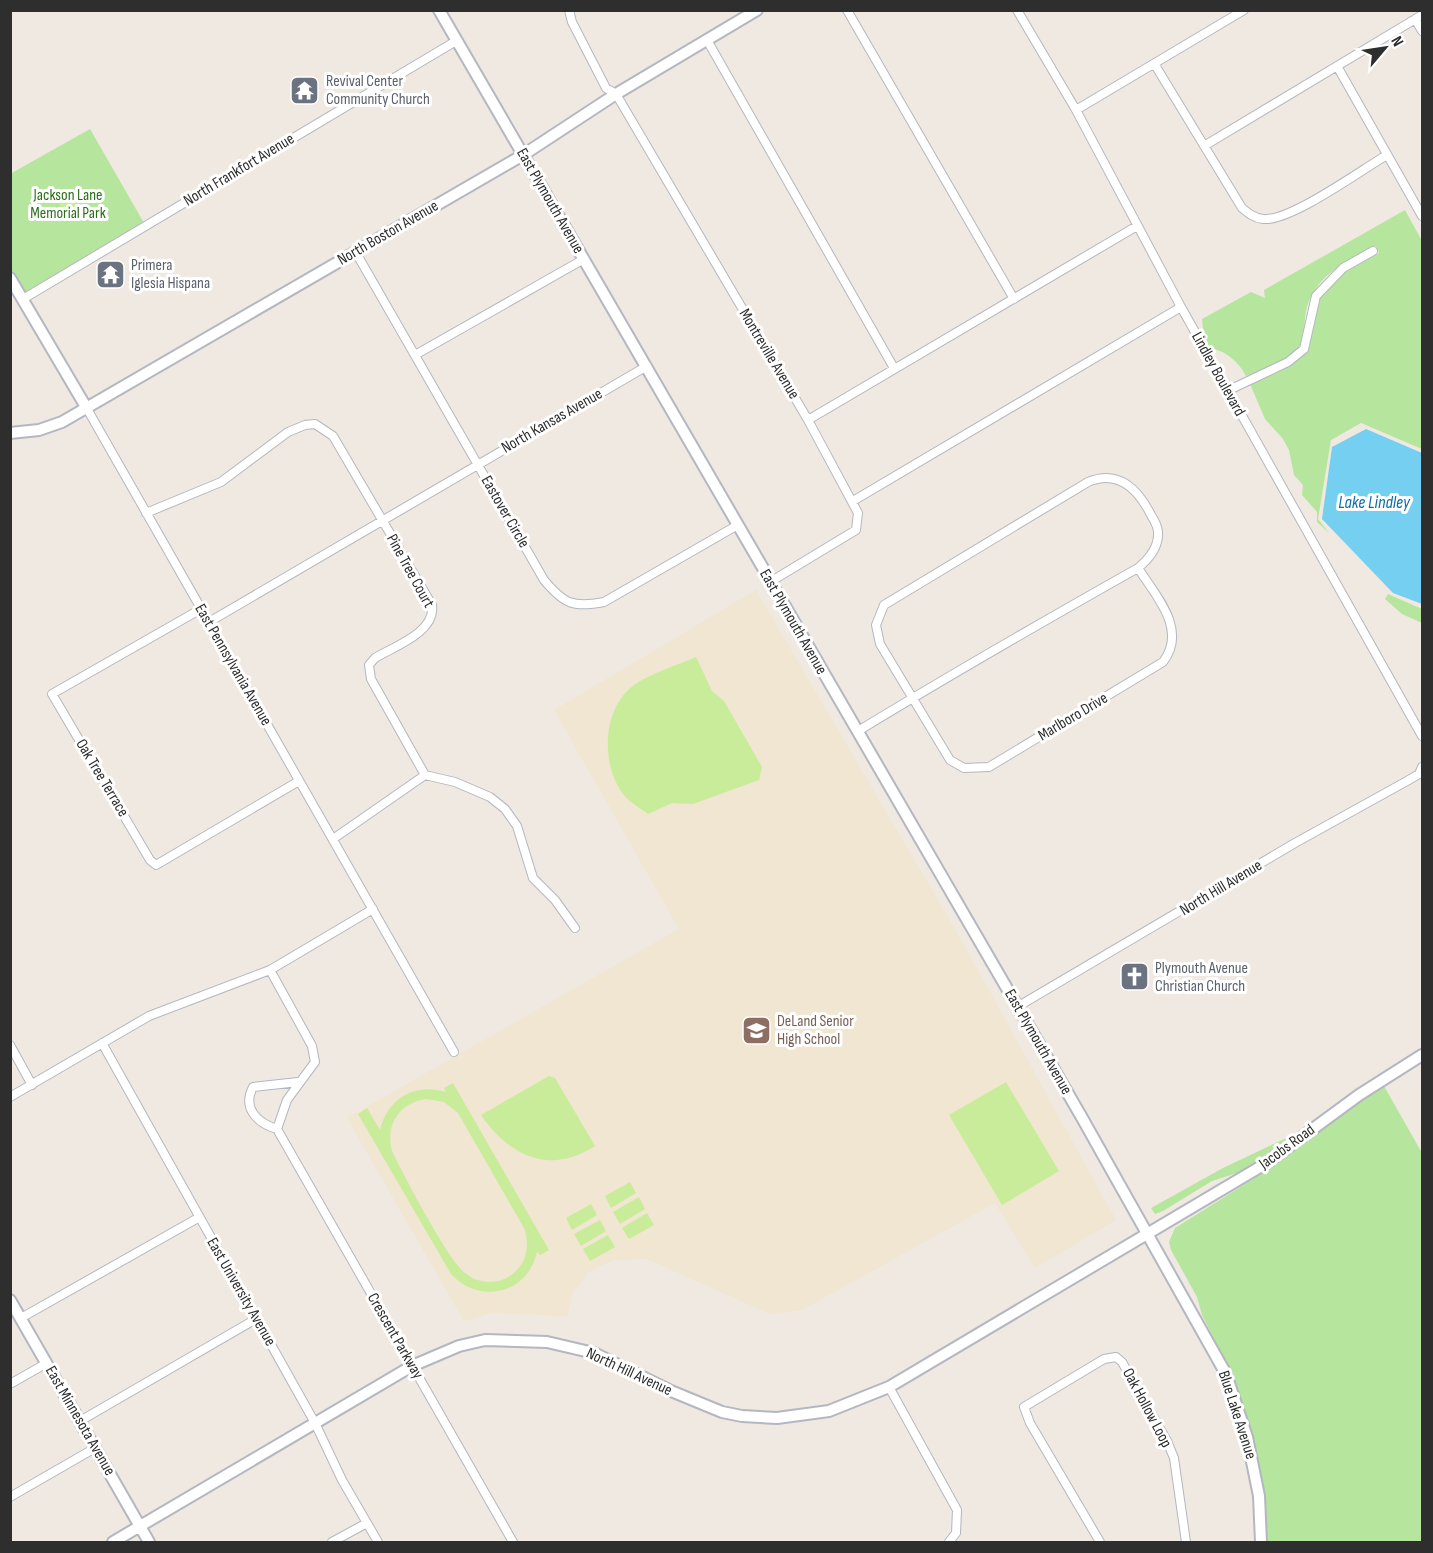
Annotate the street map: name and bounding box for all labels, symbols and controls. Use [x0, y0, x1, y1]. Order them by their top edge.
north arrow [1355, 18, 1415, 78]
text: N [1386, 33, 1407, 50]
place label: Revival Center Community Church [326, 72, 430, 109]
temple icon: Revival Center Community Church [289, 74, 321, 106]
street label: North Frankfort Avenue [180, 130, 298, 210]
street label: East Plymouth Avenue [512, 145, 588, 257]
park label: Jackson Lane Memorial Park [30, 186, 106, 223]
street label: North Boston Avenue [334, 196, 442, 270]
place label: Primera Iglesia Hispana [131, 256, 210, 293]
temple icon: Primera Iglesia Hispana [94, 258, 126, 290]
street label: Montreville Avenue [735, 305, 803, 403]
street label: Lindley Boulevard [1187, 329, 1249, 419]
street label: North Kansas Avenue [498, 384, 606, 458]
street label: Eastover Circle [477, 473, 533, 551]
water label: Lake Lindley [1338, 492, 1411, 513]
street label: Pine Tree Court [382, 531, 438, 611]
street label: East Plymouth Avenue [755, 566, 831, 678]
street label: East Pennsylvania Avenue [190, 601, 276, 729]
street label: Marlboro Drive [1035, 689, 1111, 745]
street label: Oak Tree Terrace [71, 736, 133, 820]
street label: North Hill Avenue [1176, 856, 1266, 920]
place label: Plymouth Avenue Christian Church [1155, 959, 1248, 996]
church icon: Plymouth Avenue Christian Church [1118, 961, 1150, 993]
street label: East Plymouth Avenue [1000, 986, 1076, 1098]
place label: DeLand Senior High School [777, 1012, 854, 1049]
school or university icon: DeLand Senior High School [740, 1014, 772, 1046]
street label: Jacobs Road [1255, 1121, 1318, 1174]
street label: East University Avenue [202, 1235, 280, 1349]
street label: Crescent Parkway [363, 1290, 427, 1382]
street label: North Hill Avenue [583, 1344, 675, 1400]
street label: East Minnesota Avenue [41, 1363, 119, 1479]
street label: Oak Hollow Loop [1118, 1365, 1176, 1451]
street label: Blue Lake Avenue [1214, 1368, 1260, 1462]

